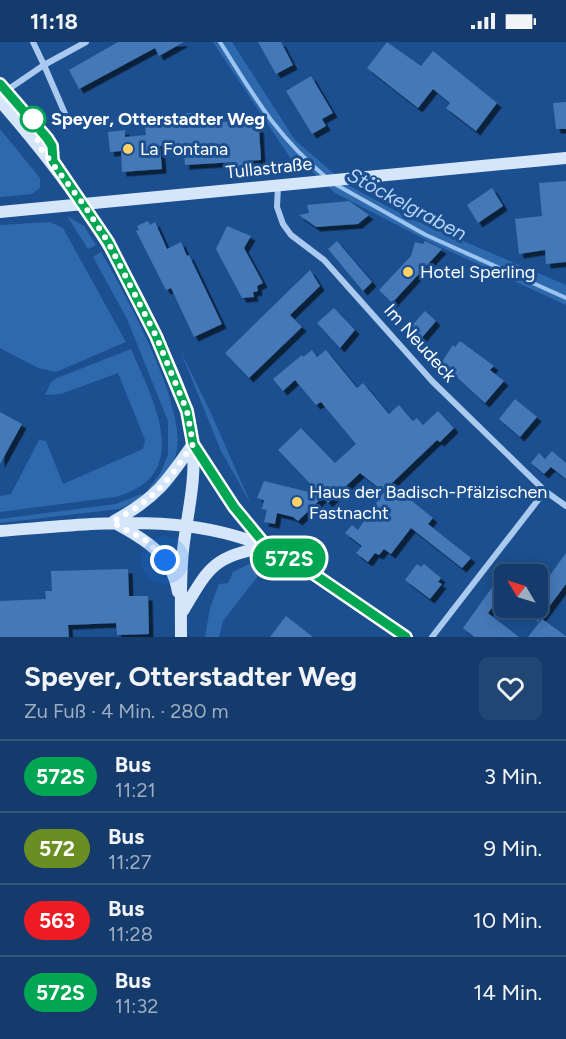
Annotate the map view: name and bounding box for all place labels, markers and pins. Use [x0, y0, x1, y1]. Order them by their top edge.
marker: Speyer, Otterstadter Weg [20, 106, 46, 132]
place label: Speyer, Otterstadter Weg [51, 108, 265, 130]
place label: La Fontana [140, 138, 228, 160]
marker: La Fontana [121, 142, 135, 156]
place label: Hotel Sperling [420, 261, 535, 283]
marker: Hotel Sperling [401, 265, 415, 279]
place label: Haus der Badisch-Pfälzischen Fastnacht [309, 481, 547, 524]
marker: Haus der Badisch-Pfälzischen Fastnacht [290, 495, 304, 509]

